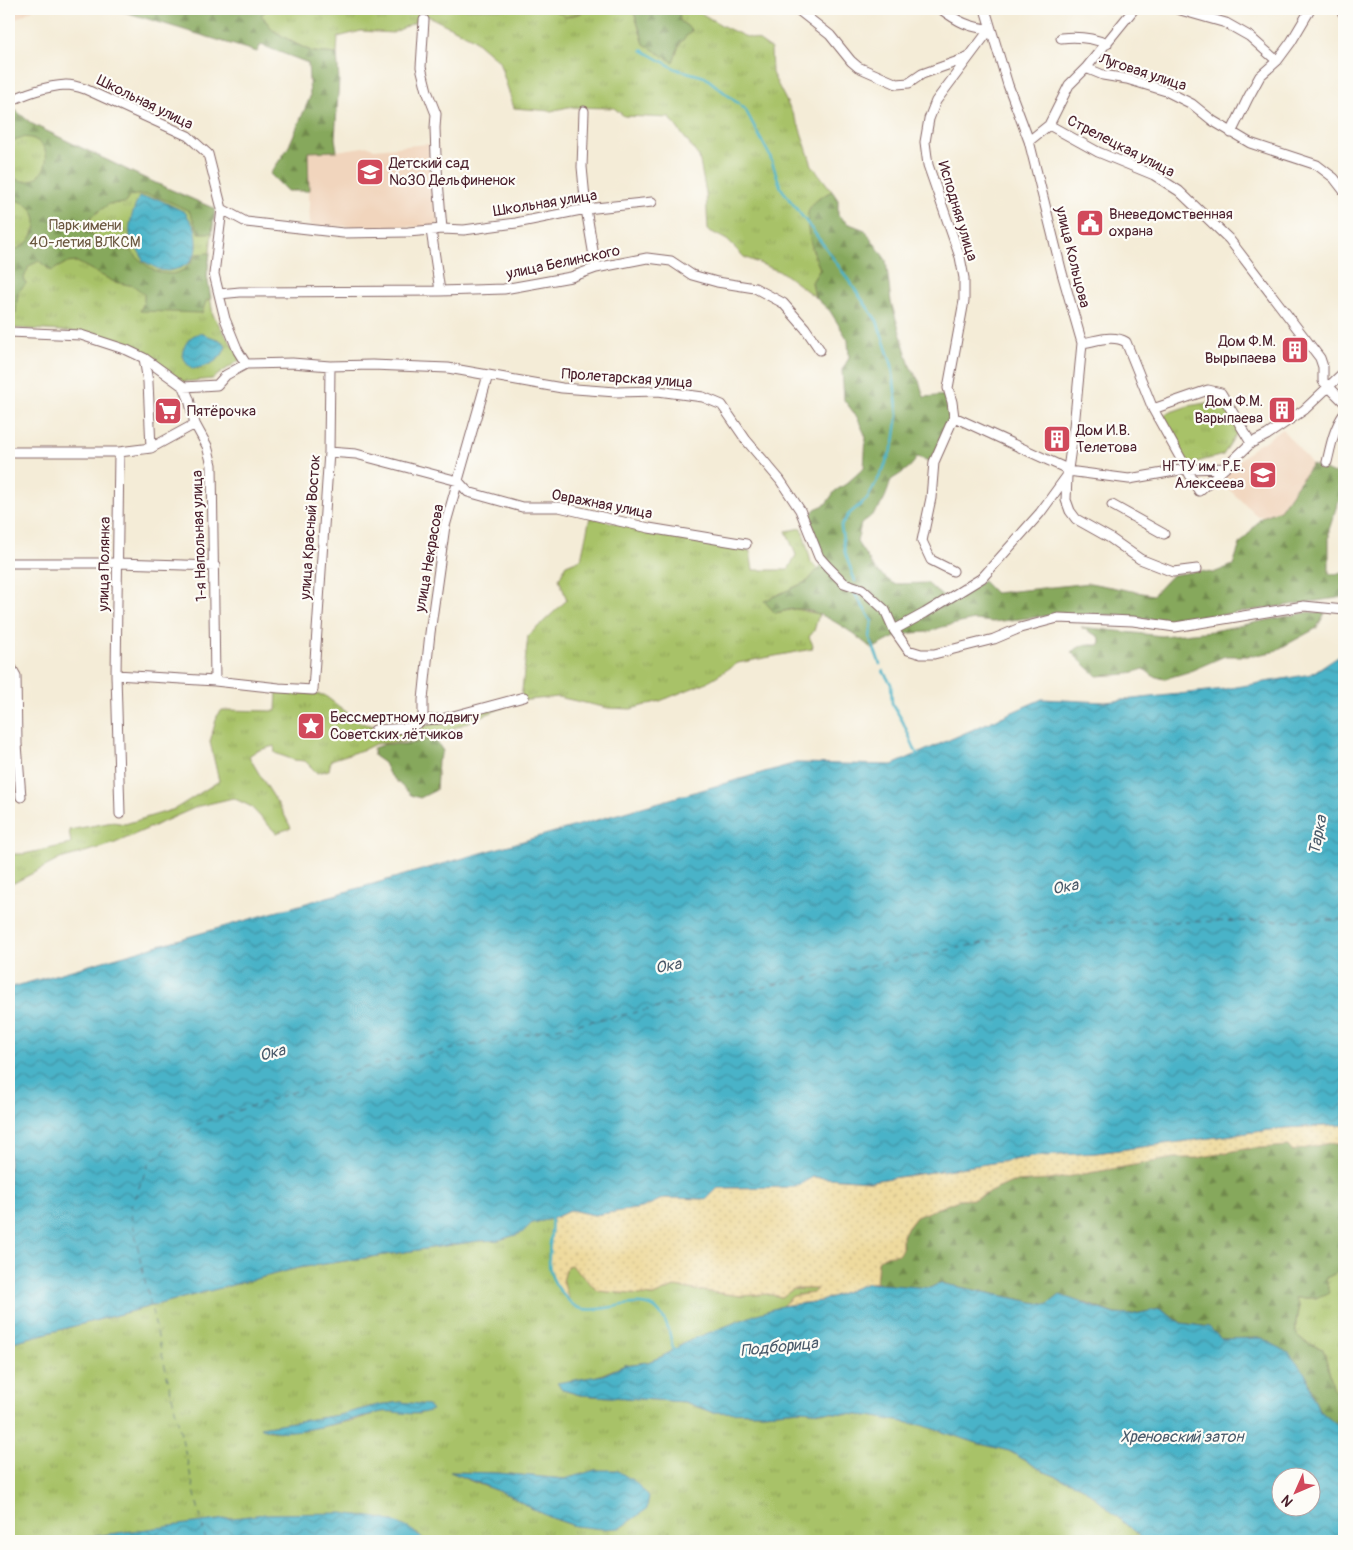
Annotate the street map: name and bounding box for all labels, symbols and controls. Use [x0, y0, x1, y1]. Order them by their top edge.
street label: Луговая улица [1096, 49, 1189, 96]
street label: Школьная улица [93, 71, 196, 134]
street label: Стрелецкая улица [1064, 111, 1178, 182]
place label: Детский сад №30 Дельфиненок [388, 154, 516, 190]
school or university icon: Детский сад №30 Дельфиненок [355, 157, 385, 187]
street label: Исподняя улица [933, 159, 982, 263]
street label: Школьная улица [492, 186, 598, 221]
street label: улица Кольцова [1050, 203, 1094, 310]
place label: Вневедомственная охрана [1109, 205, 1233, 241]
public building icon: Вневедомственная охрана [1075, 208, 1105, 238]
park label: Парк имени 40-летия ВЛКСМ [29, 216, 141, 252]
street label: улица Белинского [504, 241, 622, 284]
place label: Дом Ф.М. Вырыпаева [1205, 332, 1276, 368]
building icon: Дом Ф.М. Вырыпаева [1280, 335, 1310, 365]
street label: Пролетарская улица [561, 364, 693, 393]
place label: Дом Ф.М. Варыпаева [1194, 392, 1263, 428]
building icon: Дом Ф.М. Варыпаева [1267, 395, 1297, 425]
supermarket icon: Пятёрочка [153, 396, 183, 426]
place label: Пятёрочка [187, 402, 256, 421]
place label: Дом И.В. Телетова [1075, 421, 1137, 457]
building icon: Дом И.В. Телетова [1042, 424, 1072, 454]
street label: улица Красный Восток [296, 453, 325, 601]
place label: НГТУ им. Р.Е. Алексеева [1162, 457, 1244, 493]
school or university icon: НГТУ им. Р.Е. Алексеева [1248, 460, 1278, 490]
street label: 1-я Напольная улица [188, 470, 211, 602]
street label: Овражная улица [550, 485, 654, 524]
street label: улица Некрасова [410, 503, 448, 615]
street label: улица Полянка [94, 516, 115, 613]
place label: Бессмертному подвигу Советских лётчиков [330, 708, 479, 744]
place icon: Бессмертному подвигу Советских лётчиков [296, 711, 326, 741]
water label: Тарка [1304, 812, 1332, 857]
water label: Ока [1051, 875, 1081, 899]
water label: Ока [654, 954, 684, 978]
water label: Ока [257, 1040, 289, 1066]
water label: Подборица [739, 1333, 820, 1361]
water label: Хреновский затон [1121, 1427, 1245, 1447]
north arrow [1270, 1468, 1320, 1518]
text: N [1278, 1491, 1297, 1510]

